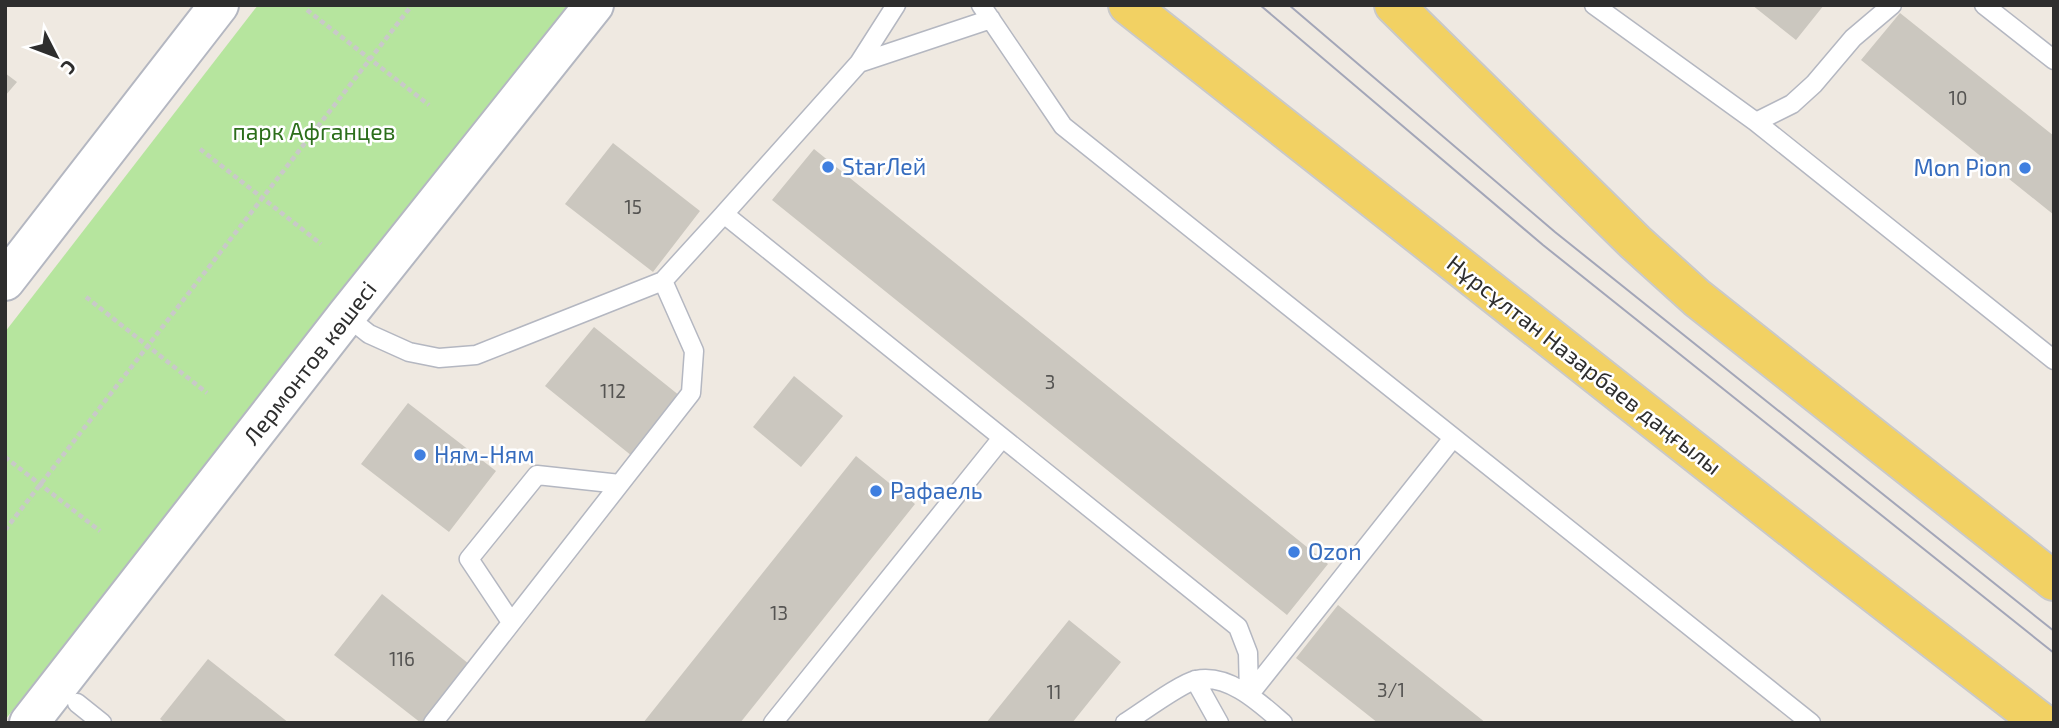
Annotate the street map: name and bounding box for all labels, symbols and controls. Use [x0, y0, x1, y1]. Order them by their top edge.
north arrow [21, 21, 91, 91]
text: С [57, 56, 81, 80]
house number: 10 [1948, 86, 1968, 109]
park label: парк Афганцев [232, 117, 396, 145]
place label: StarЛей [842, 152, 926, 180]
place label: Mon Pion [1914, 153, 2011, 181]
marker: StarЛей [820, 159, 836, 175]
marker: Mon Pion [2017, 160, 2033, 176]
house number: 15 [624, 195, 642, 218]
street label: Нұрсұлтан Назарбаев даңғылы [1442, 248, 1727, 480]
street label: Лермонтов көшесі [237, 275, 382, 450]
house number: 3 [1045, 370, 1055, 393]
house number: 112 [600, 379, 626, 402]
place label: Ням-Ням [434, 440, 534, 468]
marker: Ням-Ням [412, 447, 428, 463]
place label: Рафаель [890, 476, 983, 504]
marker: Рафаель [868, 483, 884, 499]
place label: Ozon [1308, 537, 1362, 565]
marker: Ozon [1286, 544, 1302, 560]
house number: 13 [770, 601, 788, 624]
house number: 116 [389, 647, 415, 670]
house number: 3/1 [1377, 678, 1405, 701]
house number: 11 [1046, 680, 1062, 703]

